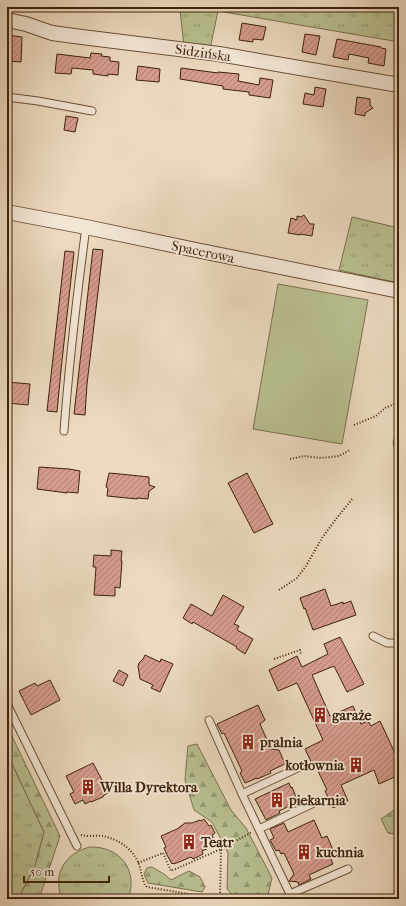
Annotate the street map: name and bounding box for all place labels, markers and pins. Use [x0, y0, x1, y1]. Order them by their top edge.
building icon: garaże [311, 706, 329, 724]
place label: garaże [332, 707, 372, 724]
building icon: pralnia [239, 733, 257, 751]
place label: pralnia [259, 734, 303, 751]
building icon: kotłownia [347, 756, 365, 774]
place label: kotłownia [284, 757, 345, 774]
building icon: Willa Dyrektora [79, 778, 97, 796]
place label: Willa Dyrektora [99, 779, 198, 796]
building icon: piekarnia [268, 791, 286, 809]
place label: piekarnia [288, 792, 346, 809]
building icon: Teatr [180, 833, 198, 851]
place label: Teatr [200, 834, 235, 851]
building icon: kuchnia [295, 843, 313, 861]
place label: kuchnia [315, 844, 364, 861]

